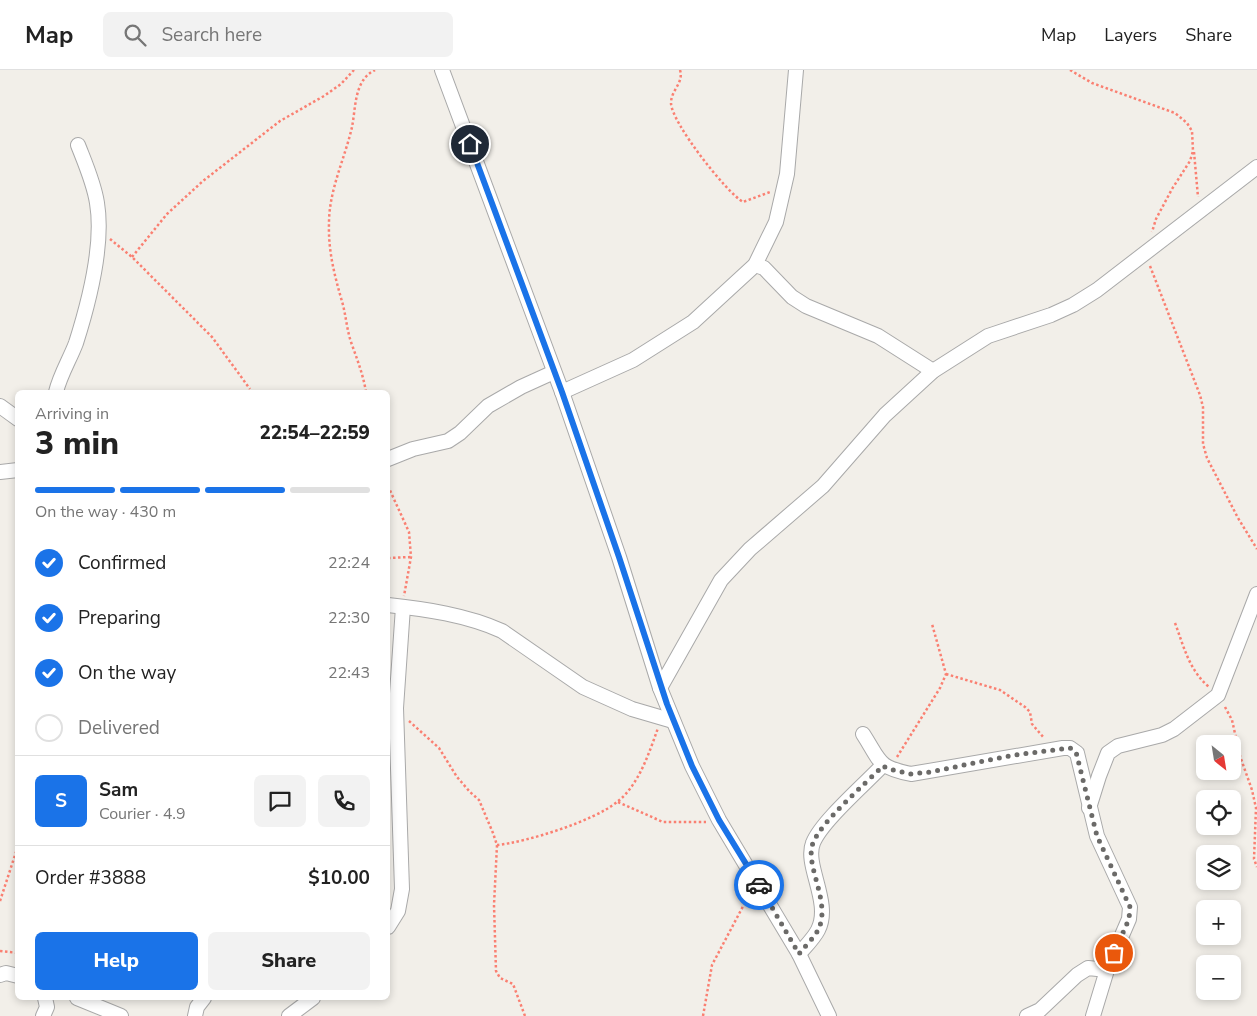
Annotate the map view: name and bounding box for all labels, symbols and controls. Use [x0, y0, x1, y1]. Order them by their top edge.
search box [103, 12, 453, 57]
text: Map [25, 19, 73, 51]
icon: search [121, 21, 149, 49]
text: Search here [161, 22, 262, 48]
text: Map [1041, 23, 1076, 47]
text: Layers [1104, 23, 1157, 47]
text: Share [1185, 23, 1232, 47]
pin [449, 123, 491, 165]
icon: home [456, 130, 484, 158]
text: Arriving in [35, 403, 109, 425]
text: 22:54–22:59 [259, 420, 370, 446]
text: 3 min [35, 422, 119, 465]
text: On the way · 430 m [35, 501, 176, 523]
icon: check [35, 549, 63, 577]
text: Confirmed [78, 550, 166, 576]
text: 22:24 [328, 552, 370, 574]
icon: check [35, 604, 63, 632]
text: Preparing [78, 605, 161, 631]
text: 22:30 [328, 607, 370, 629]
icon: check [35, 659, 63, 687]
text: On the way [78, 660, 176, 686]
text: 22:43 [328, 662, 370, 684]
text: Delivered [78, 715, 160, 741]
north arrow [1196, 735, 1241, 780]
map controls [1196, 735, 1241, 1000]
button: chat [254, 775, 306, 827]
button: phone [318, 775, 370, 827]
text: Sam [99, 777, 138, 803]
text: S [55, 788, 67, 814]
button: locate [1196, 790, 1241, 835]
text: Courier · 4.9 [99, 803, 185, 825]
button: layers [1196, 845, 1241, 890]
courier [734, 860, 784, 910]
text: Order #3888 [35, 865, 146, 891]
text: $10.00 [308, 865, 370, 891]
icon: car [745, 871, 773, 899]
button: + [1196, 900, 1241, 945]
button: Help [35, 932, 198, 990]
button: Share [208, 932, 370, 990]
pin [1093, 932, 1135, 974]
icon: bag [1100, 939, 1128, 967]
button: − [1196, 955, 1241, 1000]

